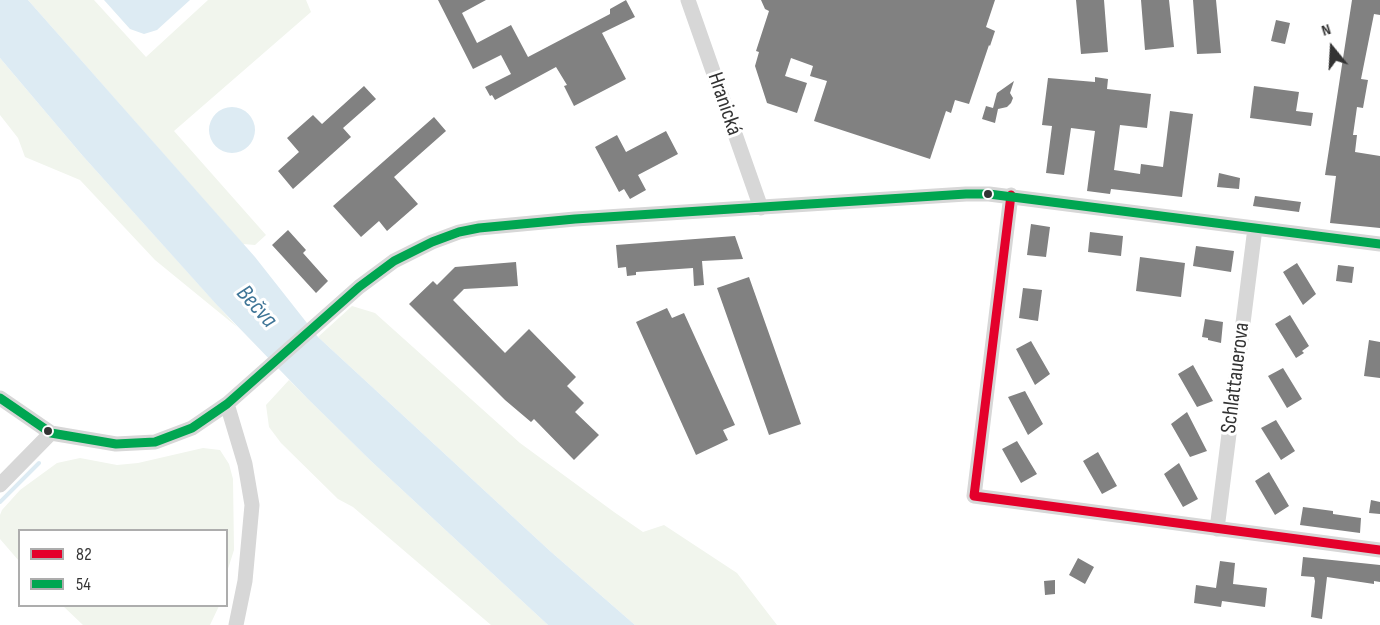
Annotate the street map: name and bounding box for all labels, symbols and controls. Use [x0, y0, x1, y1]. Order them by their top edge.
north arrow [1302, 18, 1362, 78]
text: N [1319, 20, 1333, 41]
street label: Hranická [701, 69, 747, 139]
unlabelled marker [982, 188, 994, 200]
water label: Bečva [229, 280, 283, 334]
street label: Schlattauerova [1216, 321, 1256, 435]
unlabelled marker [42, 425, 54, 437]
legend [18, 529, 228, 607]
text: 82 [76, 544, 92, 565]
text: 54 [76, 574, 91, 595]

